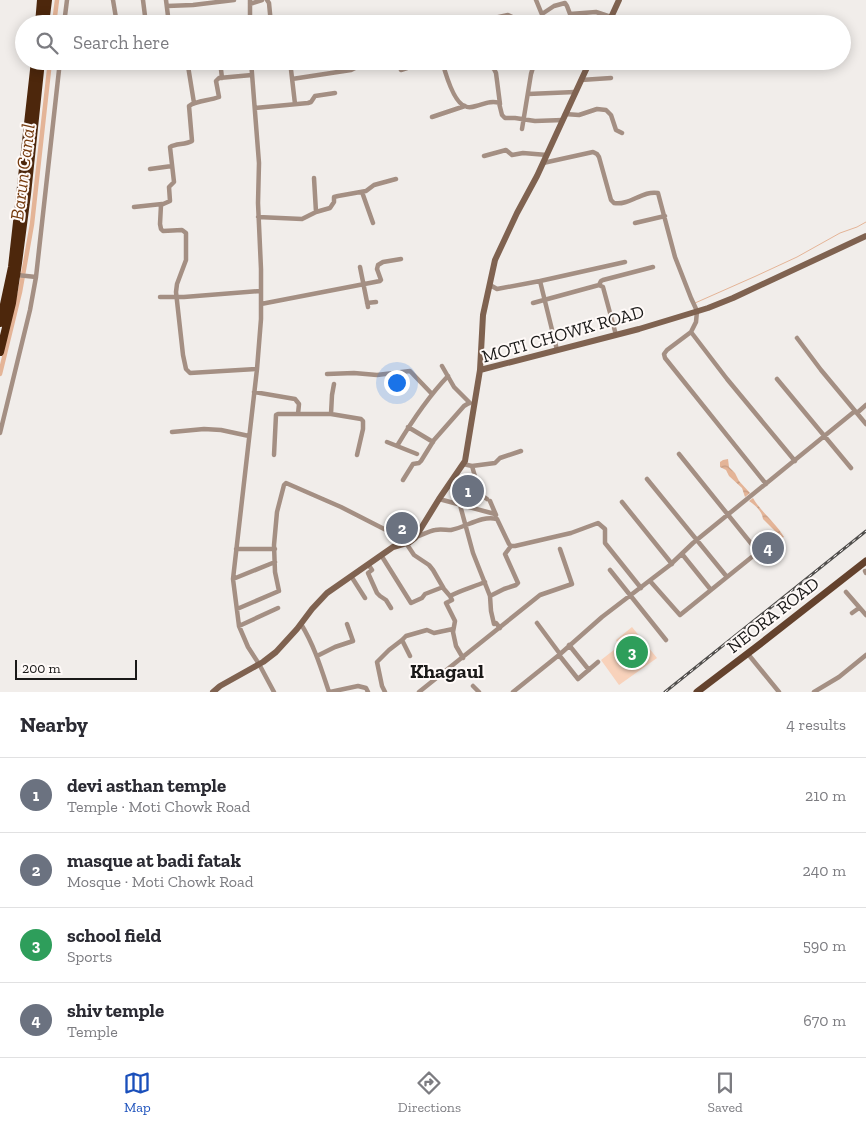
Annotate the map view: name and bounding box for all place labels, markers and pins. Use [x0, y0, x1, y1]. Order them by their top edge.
pin: 1 [452, 472, 484, 510]
pin: 2 [386, 509, 418, 547]
pin: 4 [752, 529, 784, 567]
pin: 3 [616, 633, 648, 671]

